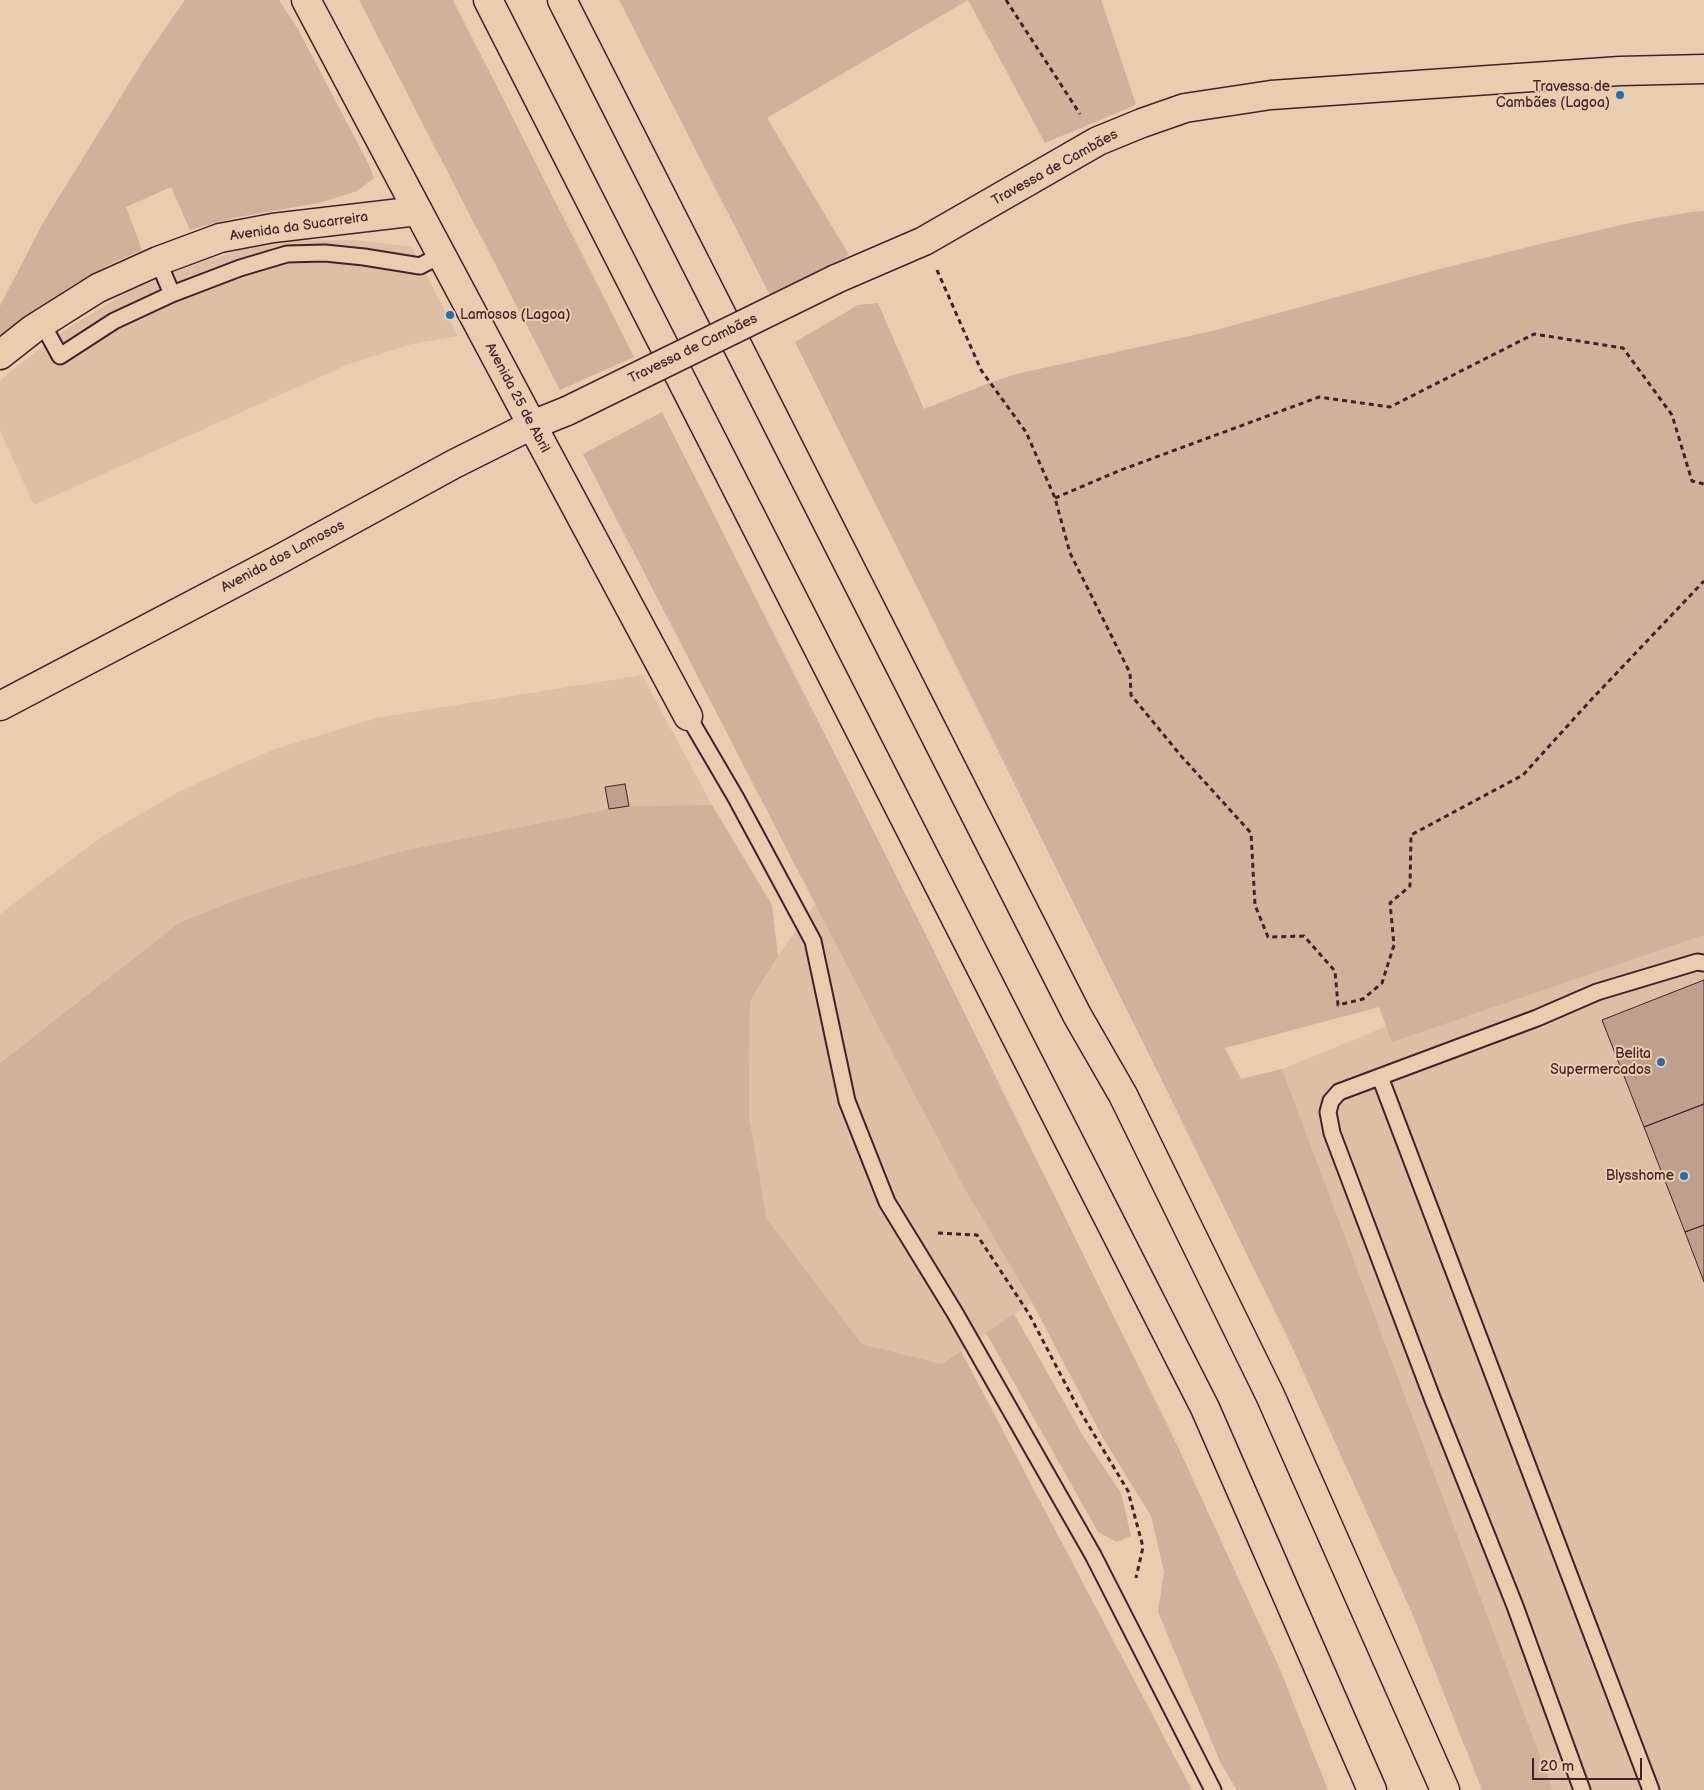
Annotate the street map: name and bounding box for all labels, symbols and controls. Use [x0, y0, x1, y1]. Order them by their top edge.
place label: Travessa de Cambães (Lagoa) [1496, 79, 1610, 111]
marker: Travessa de Cambães (Lagoa) [1614, 89, 1626, 101]
street label: Travessa de Cambães [989, 126, 1121, 210]
street label: Avenida da Sucarreira [229, 209, 369, 245]
place label: Lamosos (Lagoa) [460, 307, 570, 323]
marker: Lamosos (Lagoa) [444, 309, 456, 321]
street label: Travessa de Cambães [626, 310, 760, 388]
street label: Avenida 25 de Abril [481, 340, 553, 456]
street label: Avenida dos Lamosos [218, 517, 348, 597]
place label: Belita Supermercados [1550, 1046, 1651, 1078]
marker: Belita Supermercados [1655, 1056, 1667, 1068]
place label: Blysshome [1606, 1168, 1674, 1184]
marker: Blysshome [1678, 1170, 1690, 1182]
scale bar [1534, 1748, 1644, 1780]
text: 20 m [1540, 1757, 1574, 1776]

